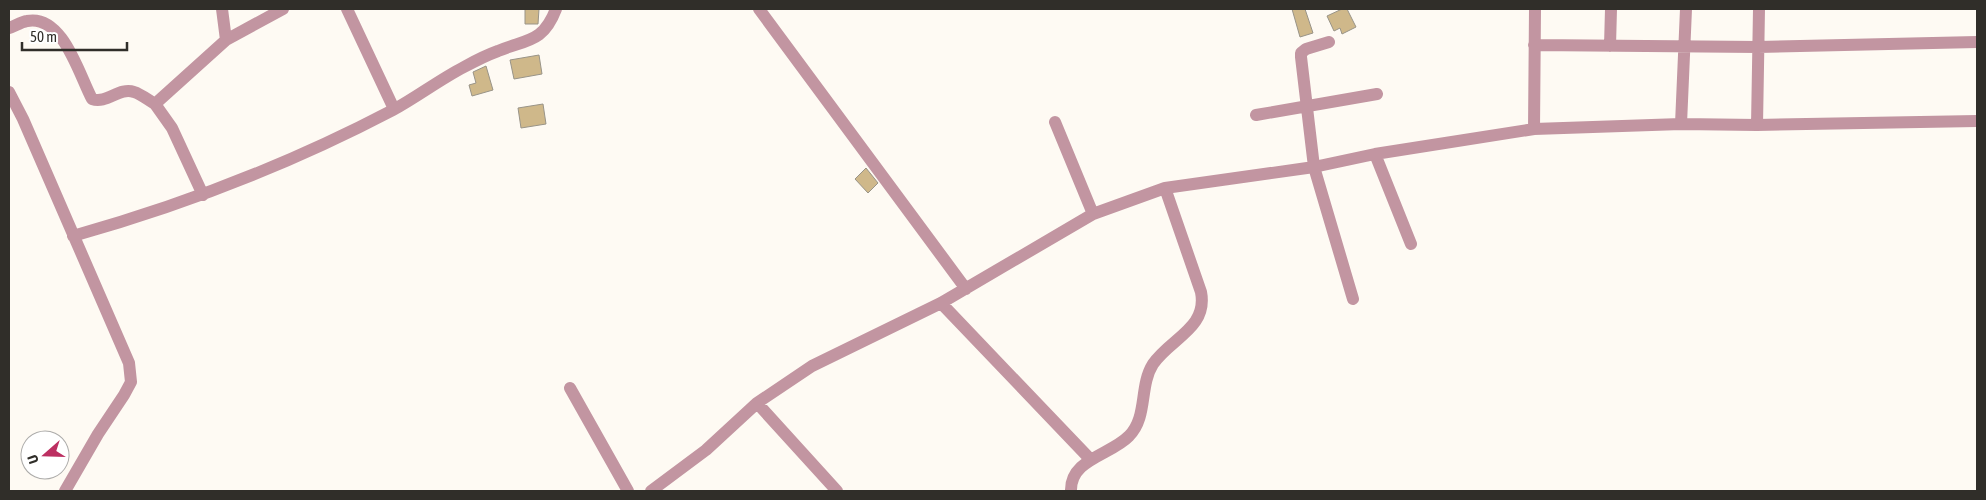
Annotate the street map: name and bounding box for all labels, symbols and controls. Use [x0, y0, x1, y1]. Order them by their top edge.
scale bar [22, 20, 128, 52]
text: 50 m [30, 28, 57, 45]
north arrow [20, 430, 70, 480]
text: U [24, 453, 42, 466]

